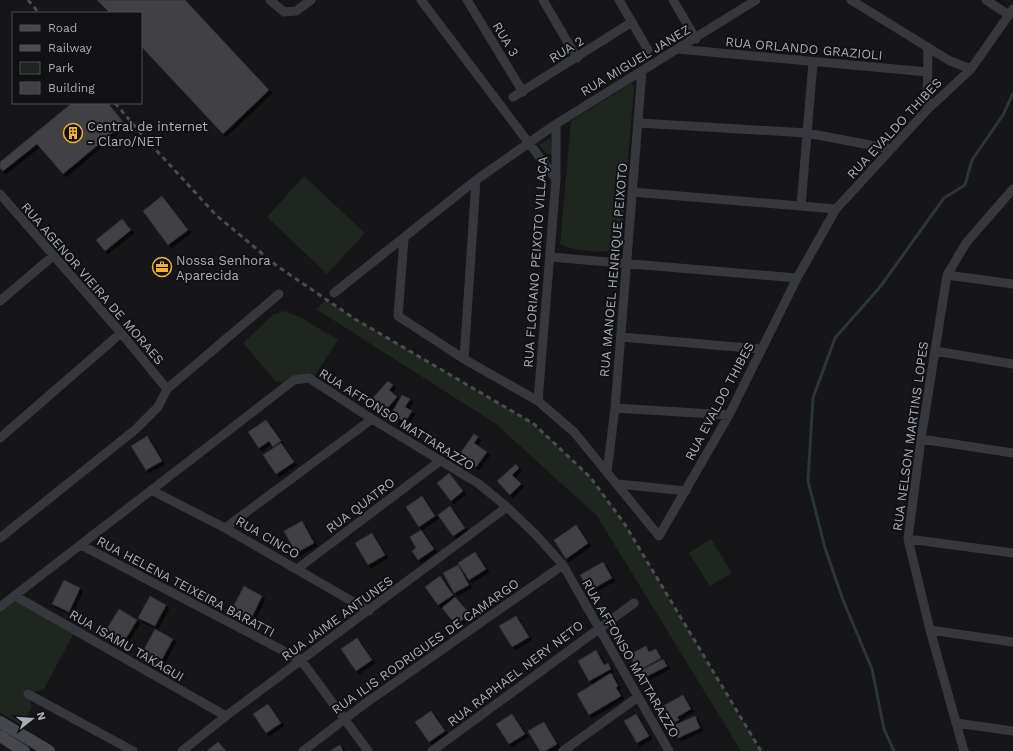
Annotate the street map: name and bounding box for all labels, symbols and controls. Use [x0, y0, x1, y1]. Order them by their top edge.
legend [12, 12, 142, 104]
street label: RUA 3 [489, 19, 522, 59]
text: Road [48, 21, 77, 35]
street label: RUA MIGUEL JANEZ [578, 22, 693, 99]
street label: RUA 2 [546, 33, 586, 66]
street label: RUA ORLANDO GRAZIOLI [725, 34, 883, 63]
text: Railway [48, 41, 93, 55]
text: Park [48, 61, 74, 75]
street label: RUA EVALDO THIBES [844, 75, 945, 182]
text: Building [48, 81, 95, 95]
place label: Central de internet - Claro/NET [87, 119, 208, 149]
building icon: Central de internet - Claro/NET [62, 122, 84, 144]
street label: RUA FLORIANO PEIXOTO VILLAÇA [521, 155, 550, 368]
street label: RUA MANOEL HENRIQUE PEIXOTO [597, 162, 630, 378]
street label: RUA AGENOR VIEIRA DE MORAES [18, 199, 167, 367]
place label: Nossa Senhora Aparecida [176, 253, 271, 283]
office icon: Nossa Senhora Aparecida [151, 256, 173, 278]
street label: RUA EVALDO THIBES [682, 339, 757, 463]
street label: RUA NELSON MARTINS LOPES [890, 340, 931, 532]
street label: RUA AFFONSO MATTARAZZO [316, 365, 477, 474]
street label: RUA QUATRO [323, 475, 398, 536]
street label: RUA CINCO [233, 513, 302, 562]
street label: RUA HELENA TEIXEIRA BARATTI [94, 533, 277, 640]
street label: RUA JAIME ANTUNES [279, 573, 396, 664]
street label: RUA ILIS RODRIGUES DE CAMARGO [329, 576, 522, 717]
street label: RUA AFFONSO MATTARAZZO [579, 576, 682, 740]
street label: RUA ISAMU TAKAGUI [67, 607, 187, 684]
street label: RUA RAPHAEL NERY NETO [444, 617, 586, 729]
north arrow [12, 699, 52, 739]
text: N [34, 710, 48, 722]

